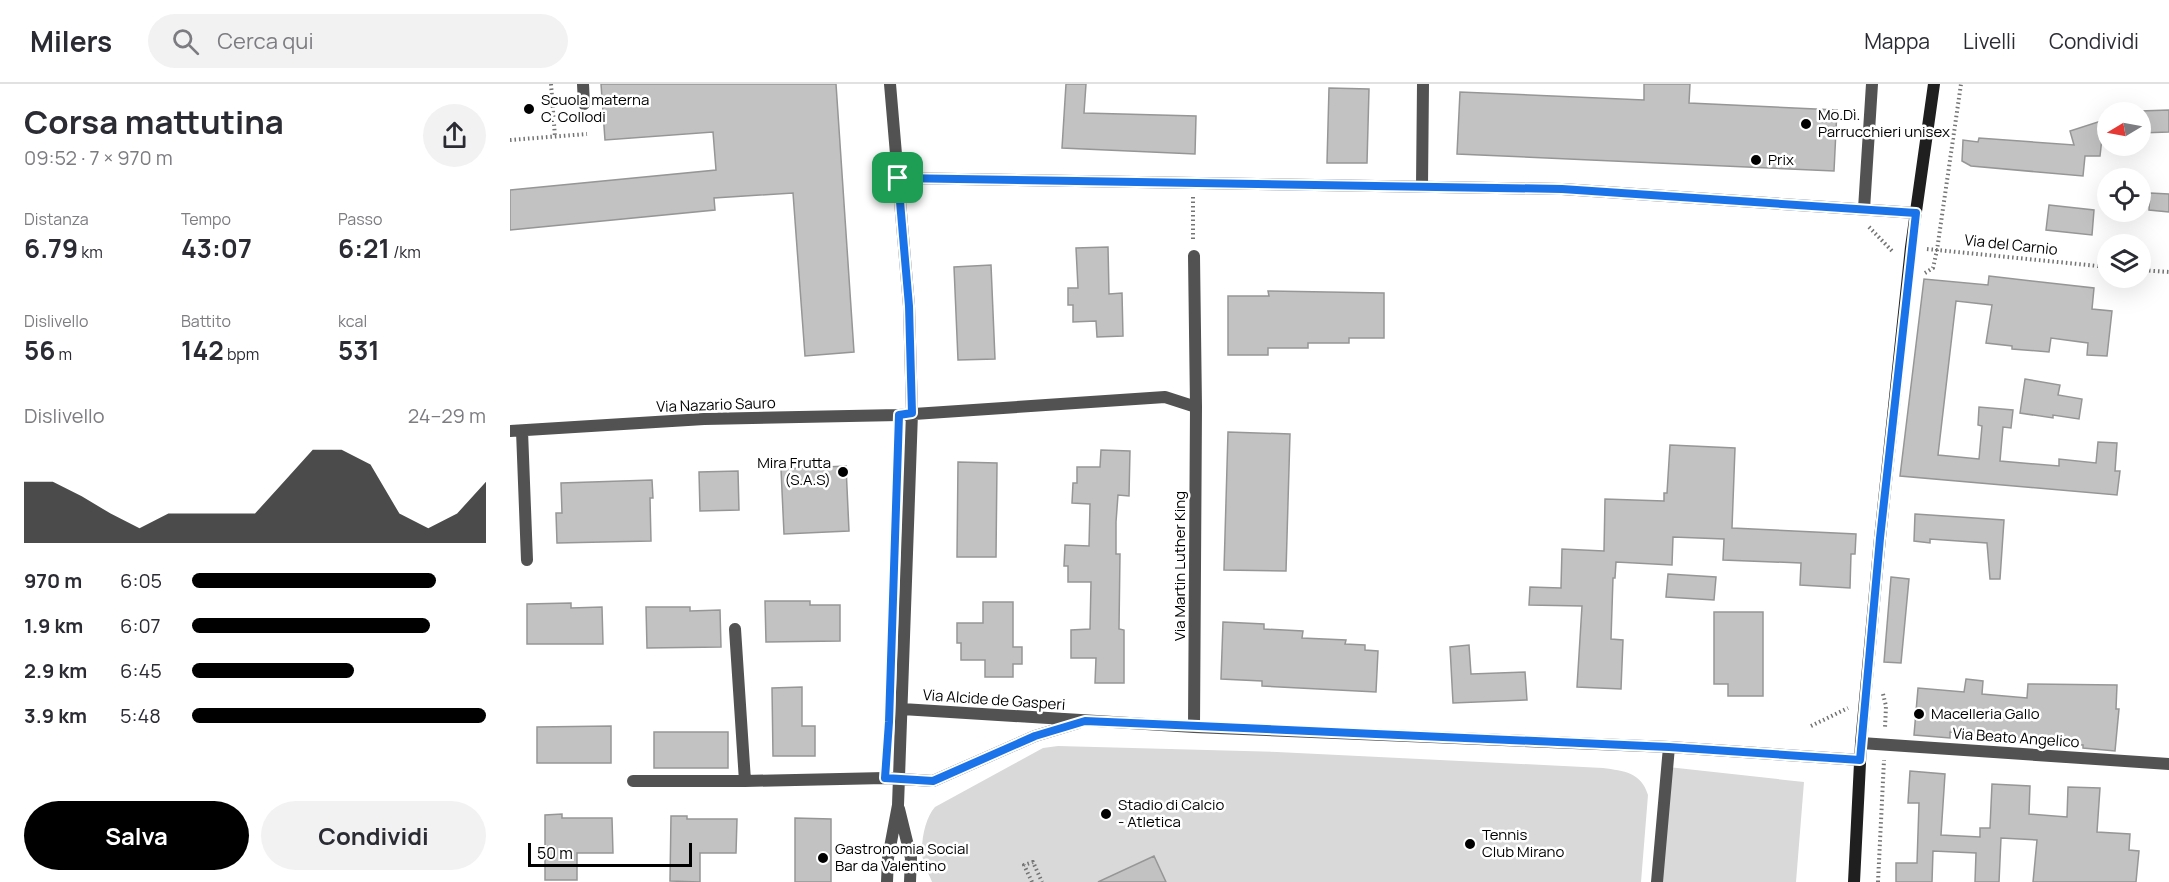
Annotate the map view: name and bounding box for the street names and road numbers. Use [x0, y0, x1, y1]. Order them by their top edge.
street label: Via del Carnio [1963, 229, 2059, 260]
street label: Via Nazario Sauro [656, 392, 776, 417]
street label: Via Martin Luther King [1169, 491, 1190, 641]
street label: Via Alcide de Gasperi [922, 684, 1066, 715]
street label: Via Beato Angelico [1952, 723, 2080, 752]

